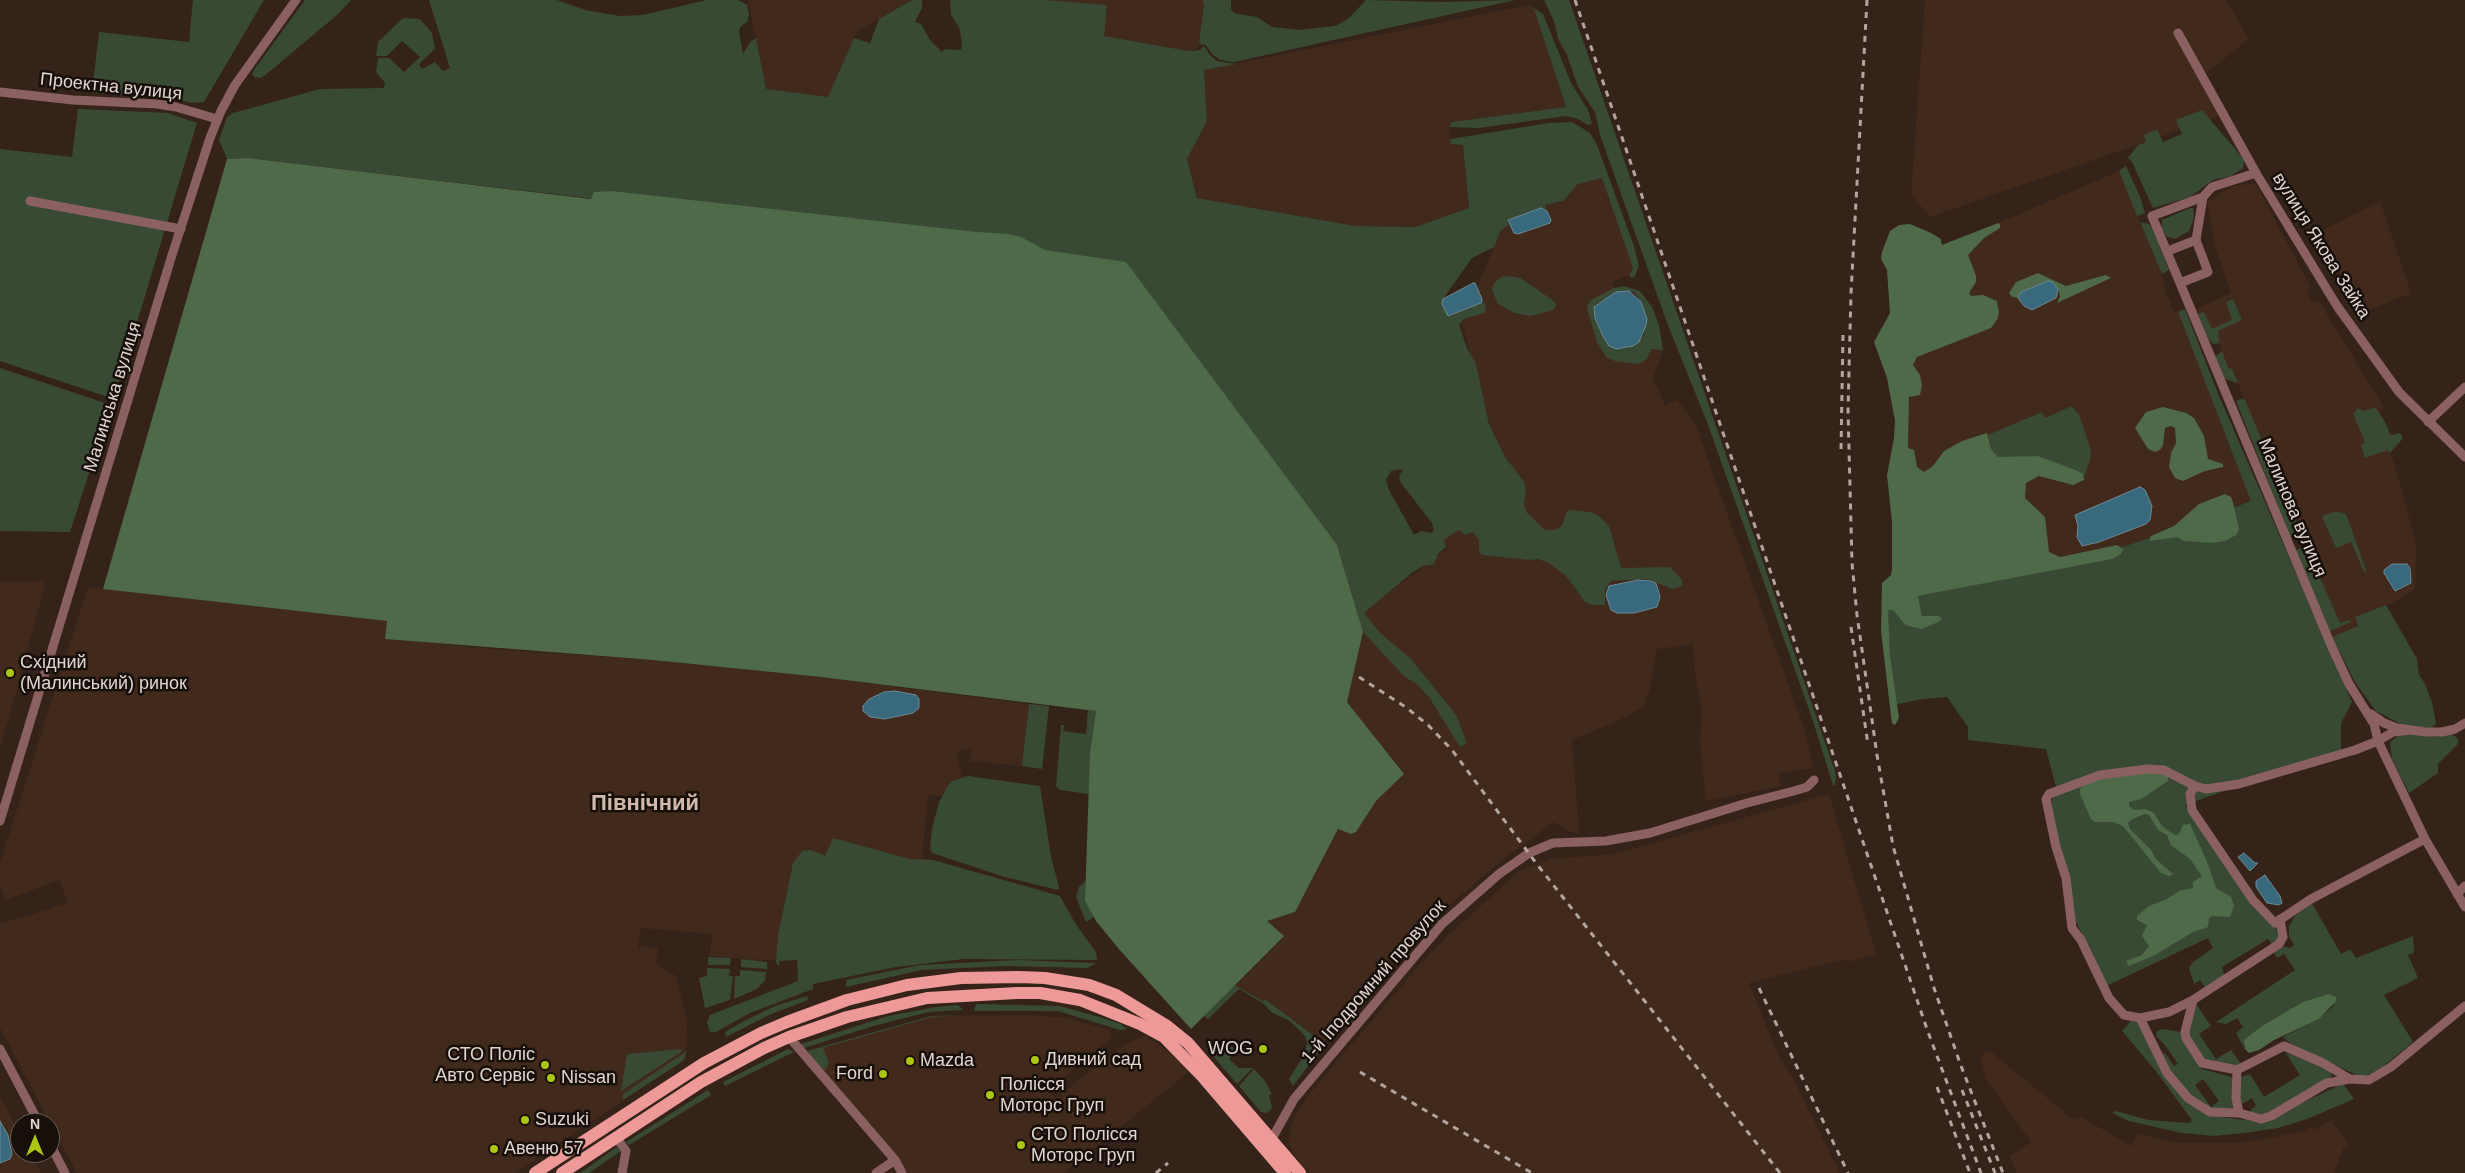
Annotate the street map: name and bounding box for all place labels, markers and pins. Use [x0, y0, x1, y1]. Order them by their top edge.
place label: Східний (Малинський) ринок [20, 652, 187, 694]
marker: Східний (Малинський) ринок [4, 667, 16, 679]
place label: WOG [1208, 1038, 1253, 1060]
marker: WOG [1257, 1043, 1269, 1055]
place label: СТО Поліс Авто Сервіс [435, 1044, 535, 1086]
place label: Дивний сад [1045, 1049, 1141, 1071]
place label: Mazda [920, 1050, 974, 1072]
marker: Дивний сад [1029, 1054, 1041, 1066]
marker: Mazda [904, 1055, 916, 1067]
marker: СТО Поліс Авто Сервіс [539, 1059, 551, 1071]
place label: Ford [836, 1063, 873, 1085]
place label: Nissan [561, 1067, 616, 1089]
marker: Ford [877, 1068, 889, 1080]
marker: Nissan [545, 1072, 557, 1084]
place label: Полісся Моторс Груп [1000, 1074, 1104, 1116]
marker: Полісся Моторс Груп [984, 1089, 996, 1101]
place label: Suzuki [535, 1109, 589, 1131]
marker: Suzuki [519, 1114, 531, 1126]
place label: СТО Полісся Моторс Груп [1031, 1124, 1137, 1166]
place label: Авеню 57 [504, 1138, 584, 1160]
marker: СТО Полісся Моторс Груп [1015, 1139, 1027, 1151]
marker: Авеню 57 [488, 1143, 500, 1155]

